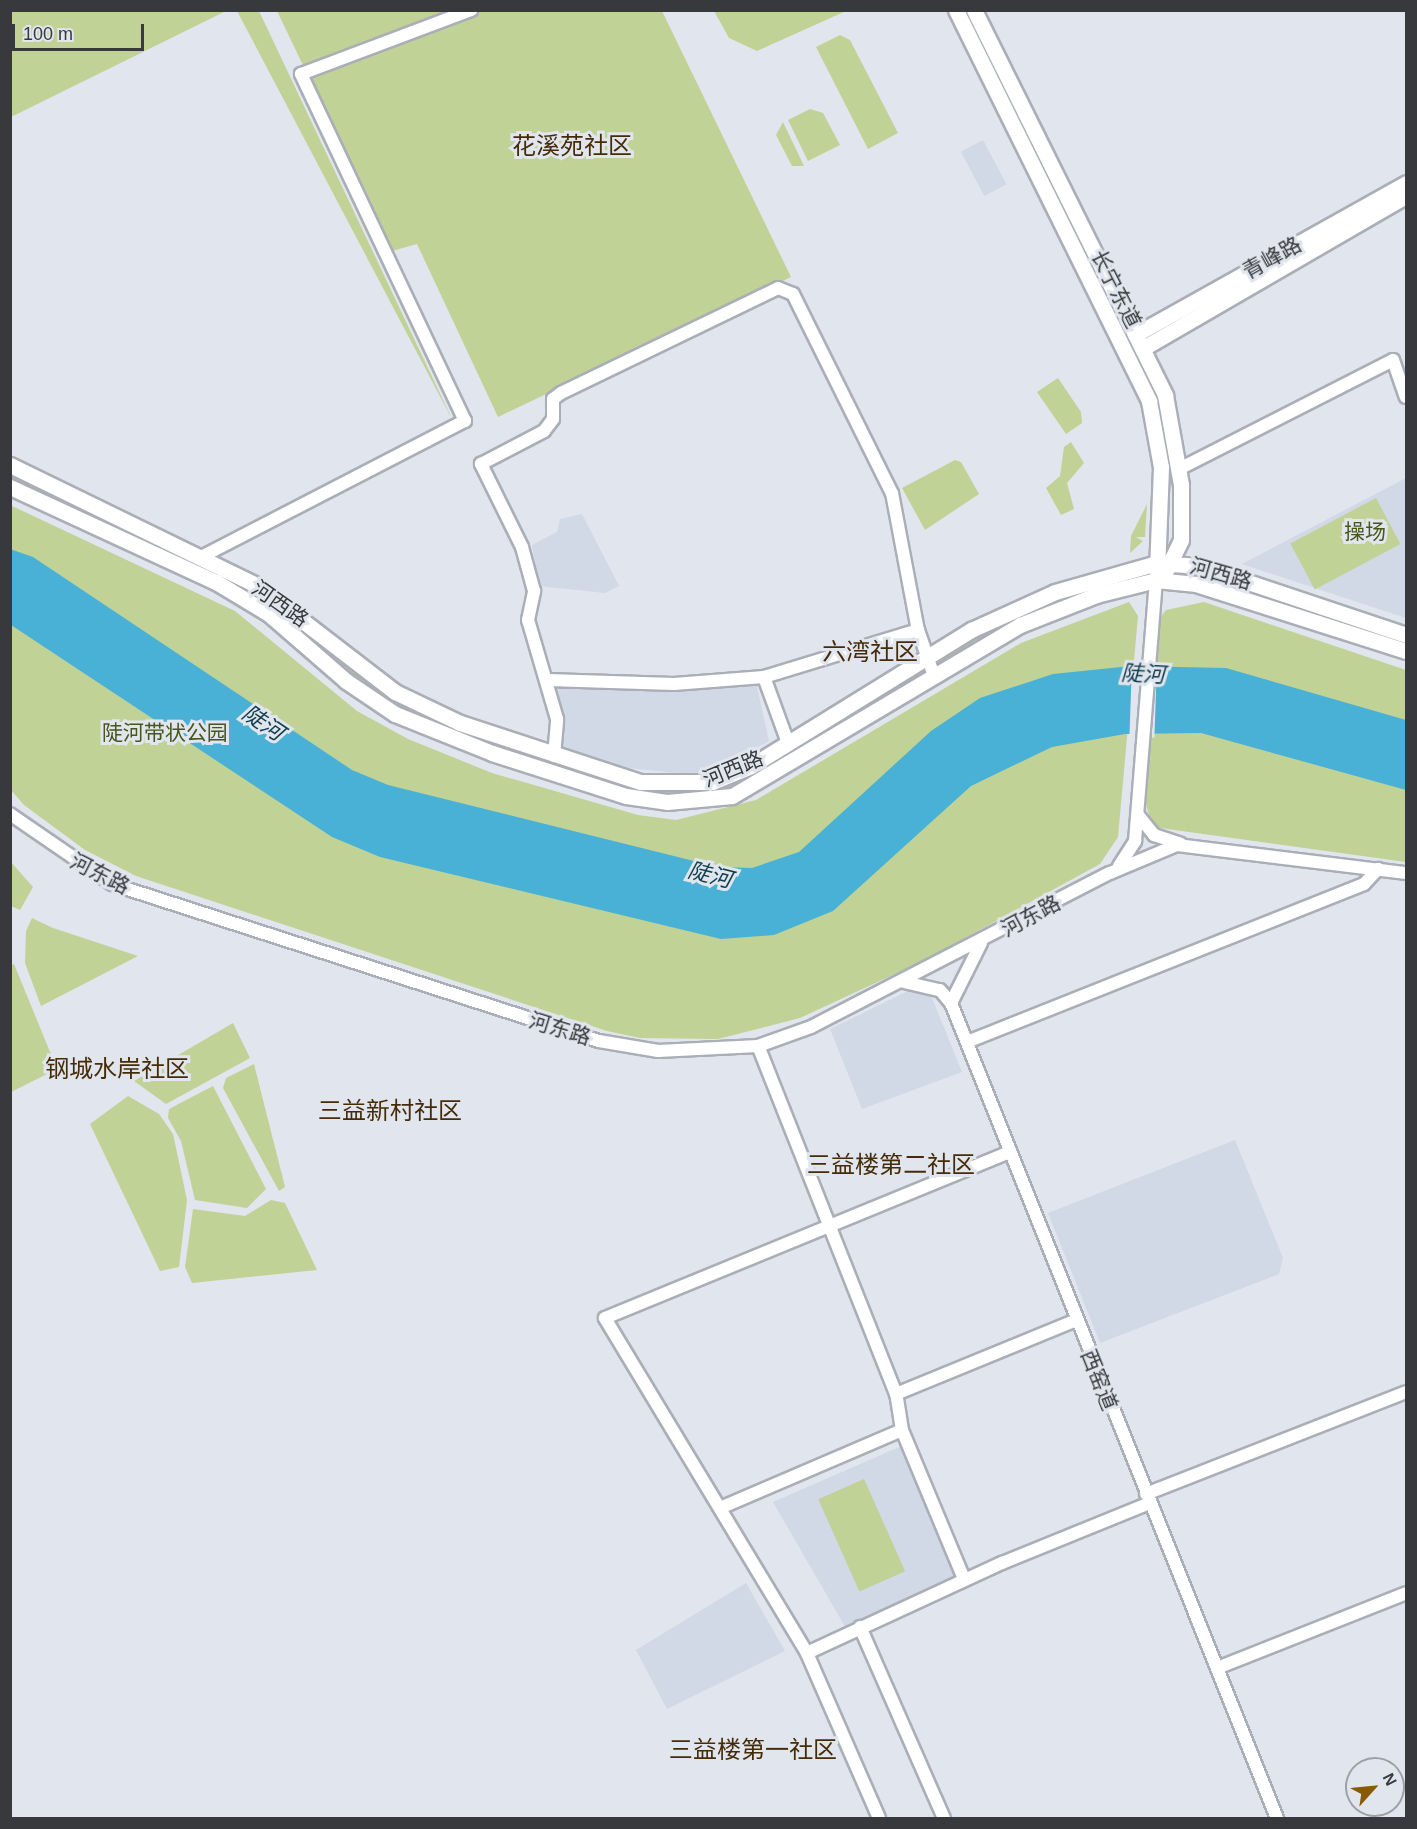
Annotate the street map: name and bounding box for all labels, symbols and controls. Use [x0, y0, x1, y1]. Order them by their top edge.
scale bar [15, 12, 147, 50]
text: 100 m [23, 24, 73, 44]
district label: 花溪苑社区 [512, 132, 632, 160]
street label: 青峰路 [1238, 232, 1306, 284]
street label: 长宁东道 [1086, 246, 1146, 332]
park label: 操场 [1344, 519, 1386, 545]
street label: 河西路 [1187, 553, 1255, 595]
street label: 河西路 [247, 576, 313, 632]
district label: 六湾社区 [822, 638, 918, 666]
water label: 陡河 [1120, 660, 1166, 688]
water label: 陡河 [237, 700, 289, 746]
park label: 陡河带状公园 [102, 720, 228, 746]
street label: 河西路 [699, 746, 767, 792]
street label: 河东路 [66, 848, 134, 900]
water label: 陡河 [685, 857, 735, 893]
street label: 河东路 [997, 890, 1065, 942]
street label: 河东路 [526, 1008, 594, 1050]
district label: 钢城水岸社区 [45, 1055, 189, 1083]
district label: 三益新村社区 [318, 1097, 462, 1125]
district label: 三益楼第二社区 [807, 1151, 975, 1179]
street label: 西窑道 [1076, 1346, 1122, 1414]
district label: 三益楼第一社区 [669, 1736, 837, 1764]
north arrow [1345, 1757, 1405, 1817]
text: N [1380, 1770, 1400, 1789]

